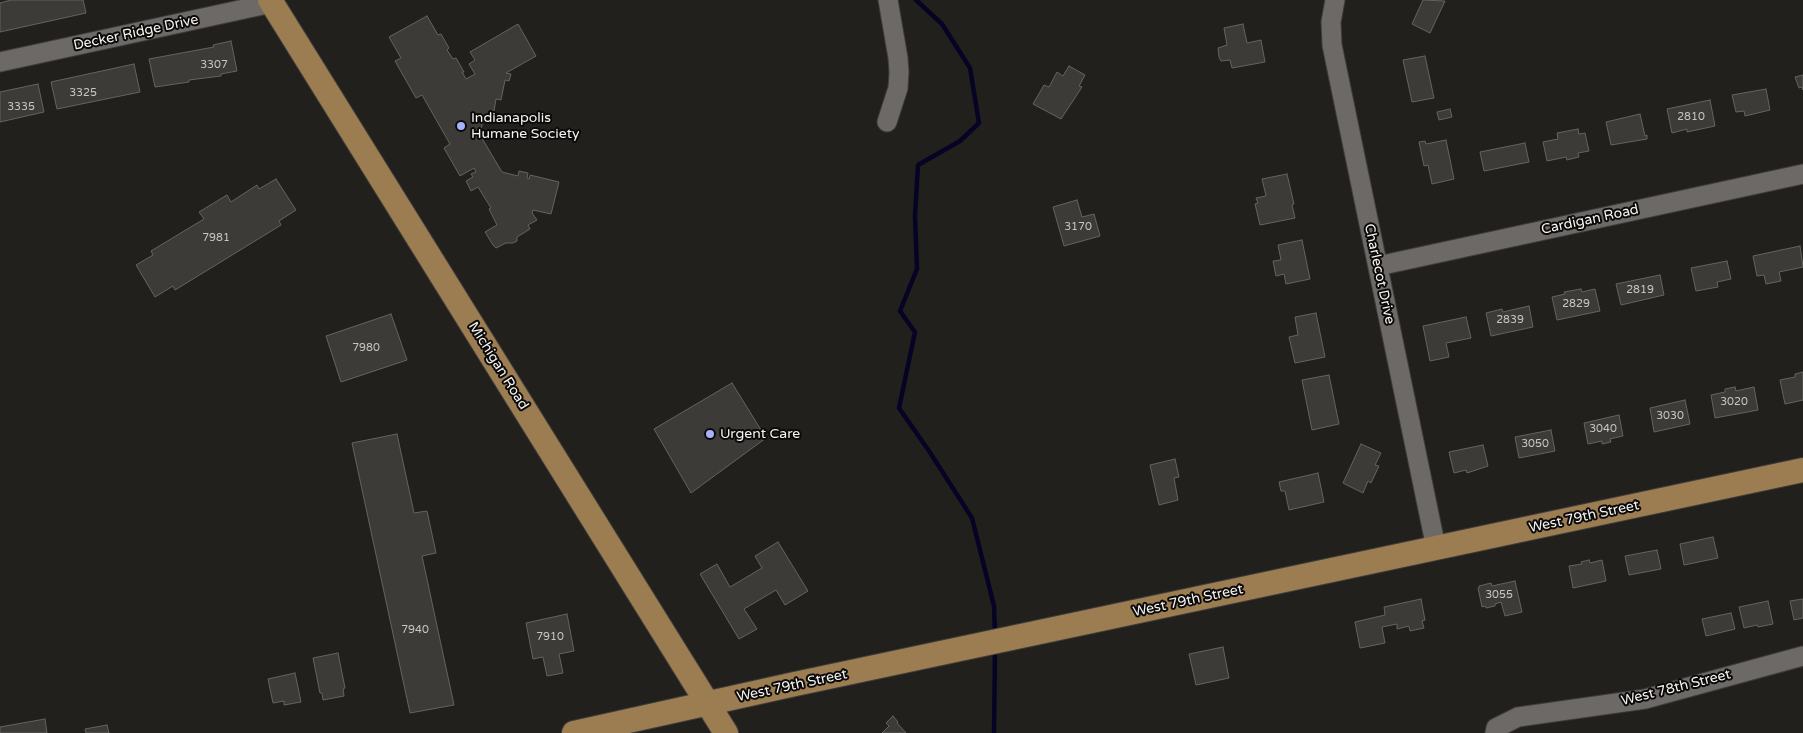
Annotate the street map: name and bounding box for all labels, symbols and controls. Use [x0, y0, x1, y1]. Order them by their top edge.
street label: Decker Ridge Drive [72, 12, 200, 54]
house number: 3307 [200, 58, 228, 72]
house number: 3325 [69, 86, 97, 100]
house number: 3335 [7, 100, 35, 114]
place label: Indianapolis Humane Society [471, 110, 580, 142]
house number: 2810 [1677, 110, 1705, 124]
marker: Indianapolis Humane Society [455, 120, 467, 132]
street label: Cardigan Road [1540, 201, 1640, 239]
house number: 3170 [1064, 220, 1092, 234]
street label: Charlecot Drive [1360, 222, 1398, 326]
house number: 7981 [202, 231, 230, 245]
house number: 2819 [1626, 283, 1654, 297]
house number: 2829 [1562, 297, 1590, 311]
house number: 2839 [1496, 313, 1524, 327]
street label: Michigan Road [464, 319, 532, 413]
house number: 7980 [352, 341, 380, 355]
house number: 3020 [1720, 395, 1748, 409]
house number: 3030 [1656, 409, 1684, 423]
house number: 3040 [1589, 422, 1617, 436]
place label: Urgent Care [720, 426, 800, 442]
marker: Urgent Care [704, 428, 716, 440]
house number: 3050 [1521, 437, 1549, 451]
street label: West 79th Street [1527, 497, 1641, 537]
street label: West 79th Street [1131, 581, 1245, 621]
house number: 3055 [1485, 588, 1513, 602]
house number: 7940 [401, 623, 429, 637]
house number: 7910 [536, 630, 564, 644]
street label: West 79th Street [735, 666, 849, 706]
street label: West 78th Street [1620, 666, 1732, 710]

